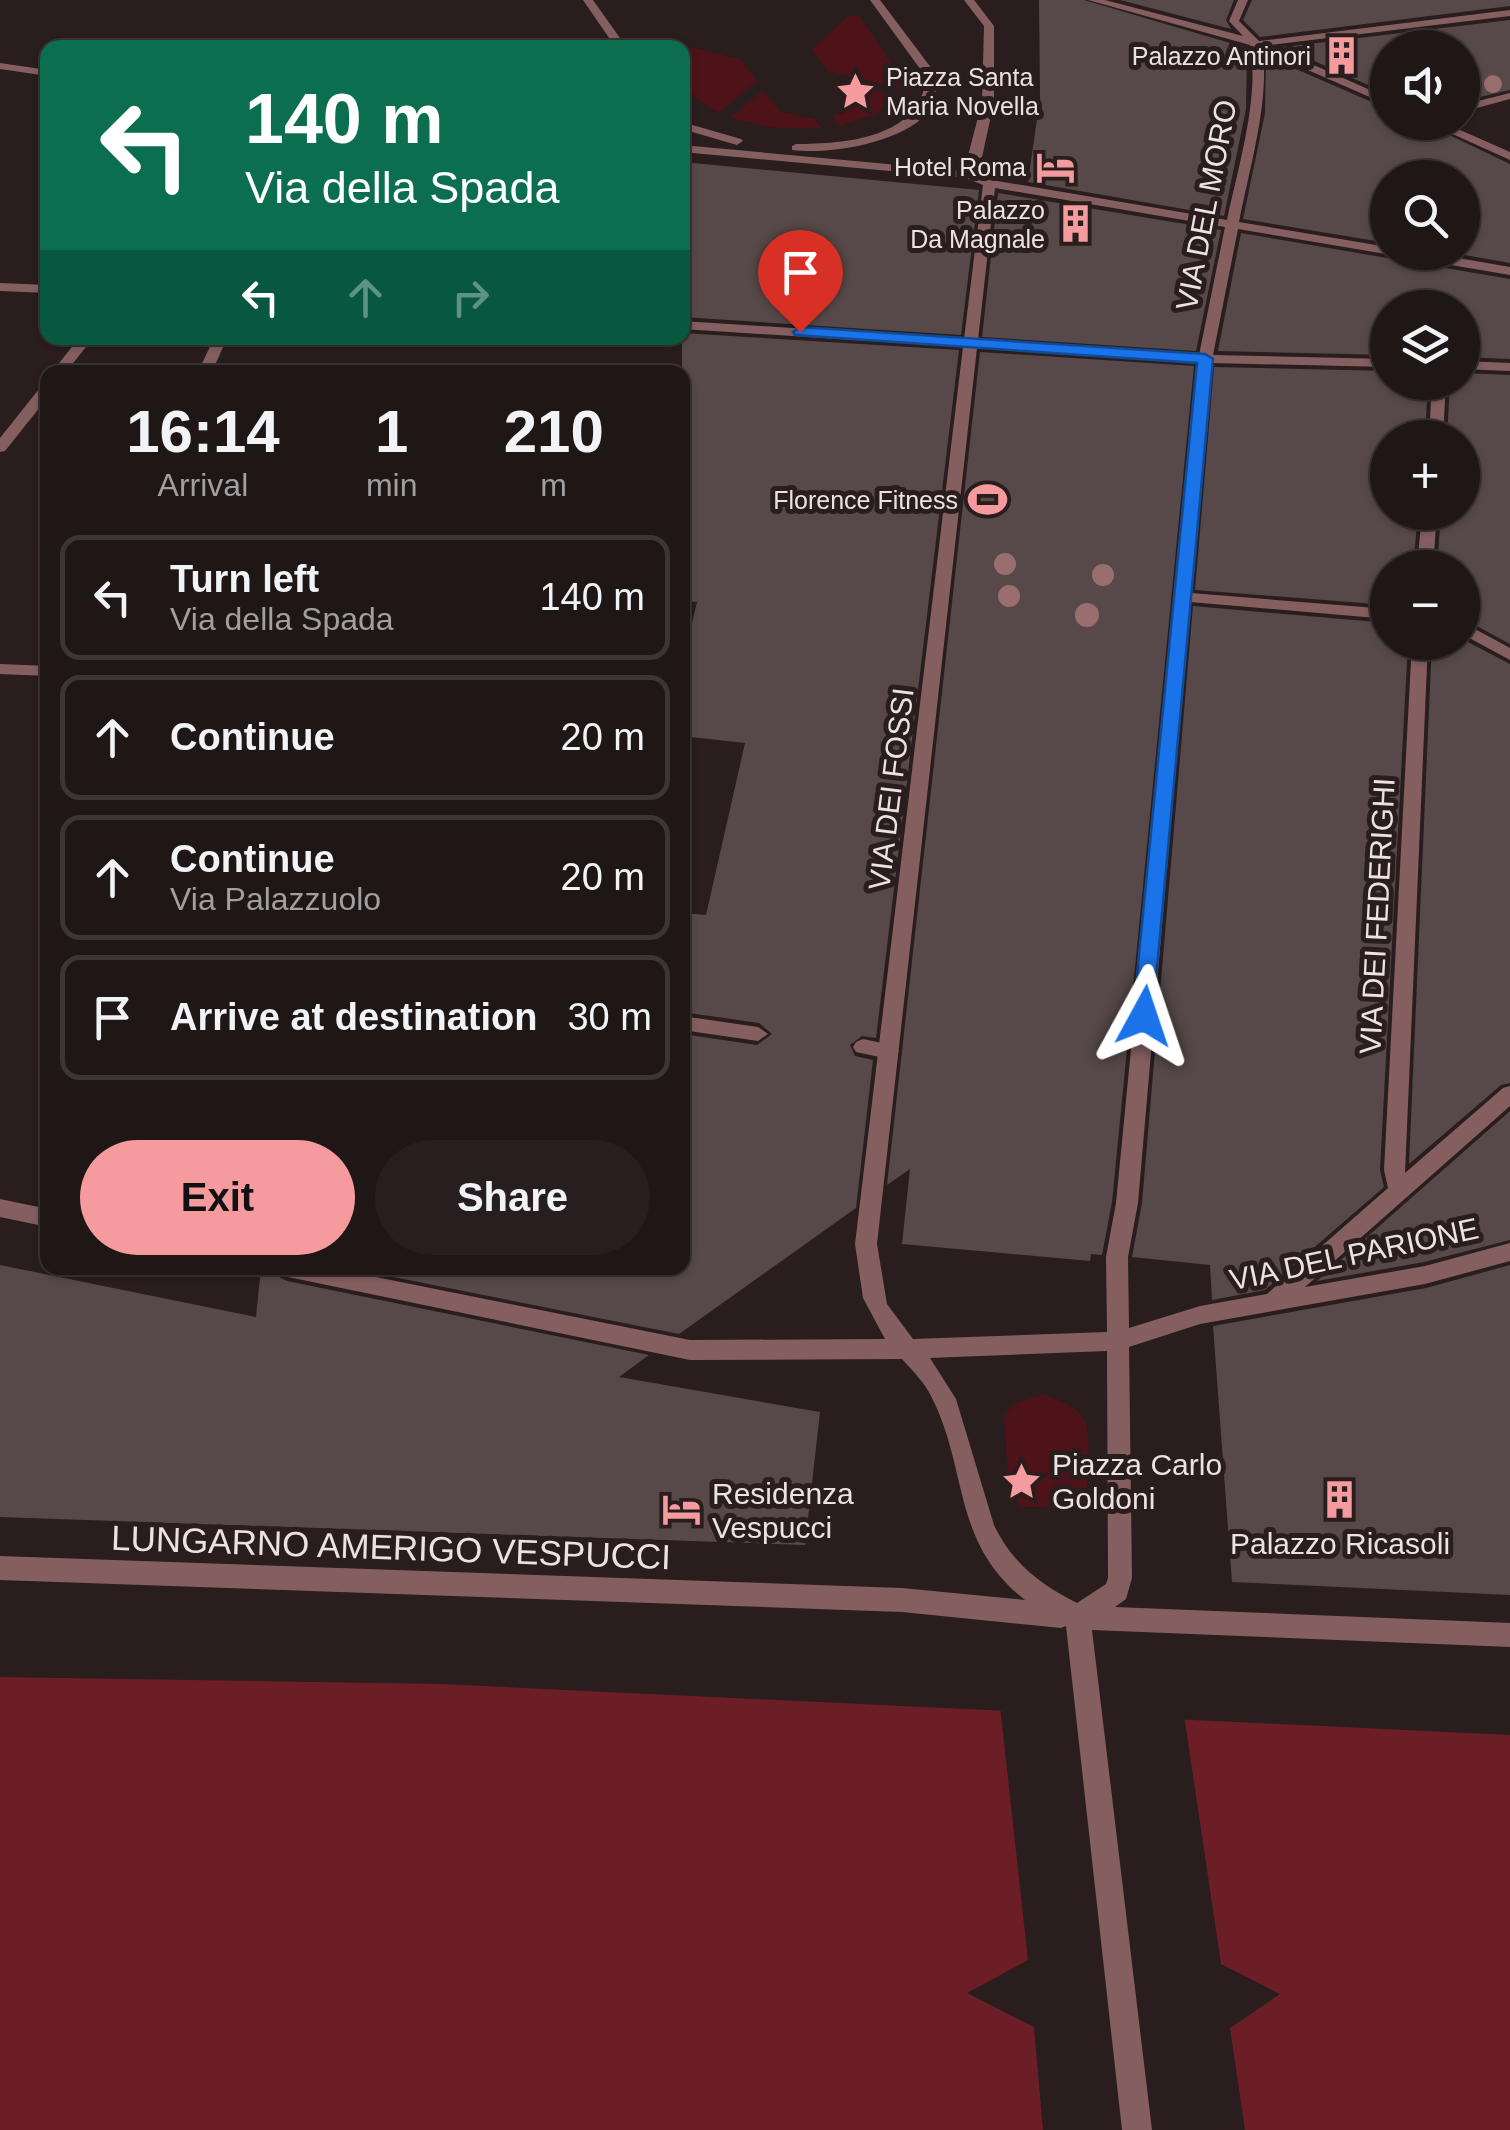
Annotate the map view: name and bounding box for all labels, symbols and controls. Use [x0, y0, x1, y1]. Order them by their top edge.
map controls [1370, 30, 1480, 660]
button: sound [1370, 30, 1480, 140]
building icon: Palazzo Antinori [1320, 35, 1362, 77]
place label: Palazzo Antinori [1132, 42, 1311, 70]
place label: Piazza Santa Maria Novella [886, 63, 1039, 120]
place icon: Piazza Santa Maria Novella [835, 70, 877, 112]
icon: left [80, 80, 210, 210]
text: 140 m [245, 80, 443, 158]
street label: VIA DEL MORO [1169, 97, 1243, 313]
hotel icon: Hotel Roma [1035, 146, 1077, 188]
place label: Hotel Roma [894, 153, 1026, 181]
button: search [1370, 160, 1480, 270]
text: Via della Spada [245, 162, 559, 213]
place label: Palazzo Da Magnale [910, 196, 1045, 253]
building icon: Palazzo Da Magnale [1054, 203, 1096, 245]
pin [758, 230, 843, 333]
icon: arrive [773, 245, 828, 300]
icon: left [233, 270, 288, 325]
icon: ahead [338, 270, 393, 325]
icon: right [443, 270, 498, 325]
button: layers [1370, 290, 1480, 400]
text: 16:14 [126, 398, 280, 465]
text: 1 [375, 398, 408, 465]
text: 210 [504, 398, 604, 465]
button: + [1370, 420, 1480, 530]
text: Arrival [158, 467, 248, 503]
text: min [366, 467, 417, 503]
text: m [540, 467, 567, 503]
sports icon: Florence Fitness [967, 479, 1009, 521]
place label: Florence Fitness [773, 486, 958, 514]
button: − [1370, 550, 1480, 660]
text: Turn left [170, 558, 319, 600]
icon: left [85, 570, 140, 625]
text: 140 m [539, 576, 645, 618]
text: Via della Spada [170, 601, 394, 637]
street label: VIA DEI FOSSI [862, 686, 920, 892]
icon: ahead [85, 710, 140, 765]
text: Continue [170, 716, 335, 758]
text: 20 m [561, 716, 645, 758]
street label: VIA DEI FEDERIGHI [1353, 777, 1401, 1055]
text: Continue [170, 838, 335, 880]
icon: ahead [85, 850, 140, 905]
text: 20 m [561, 856, 645, 898]
text: Via Palazzuolo [170, 881, 381, 917]
position arrow [1092, 964, 1196, 1068]
icon: arrive [85, 990, 140, 1045]
text: Arrive at destination [170, 996, 537, 1038]
text: 30 m [567, 996, 652, 1038]
button: Exit [80, 1140, 355, 1255]
button: Share [375, 1140, 650, 1255]
street label: VIA DEL PARIONE [1227, 1212, 1481, 1296]
place label: Piazza Carlo Goldoni [1052, 1448, 1222, 1515]
place icon: Piazza Carlo Goldoni [1001, 1460, 1043, 1502]
place label: Residenza Vespucci [712, 1477, 854, 1544]
building icon: Palazzo Ricasoli [1319, 1478, 1361, 1520]
hotel icon: Residenza Vespucci [661, 1489, 703, 1531]
street label: LUNGARNO AMERIGO VESPUCCI [110, 1518, 672, 1576]
place label: Palazzo Ricasoli [1230, 1527, 1450, 1560]

